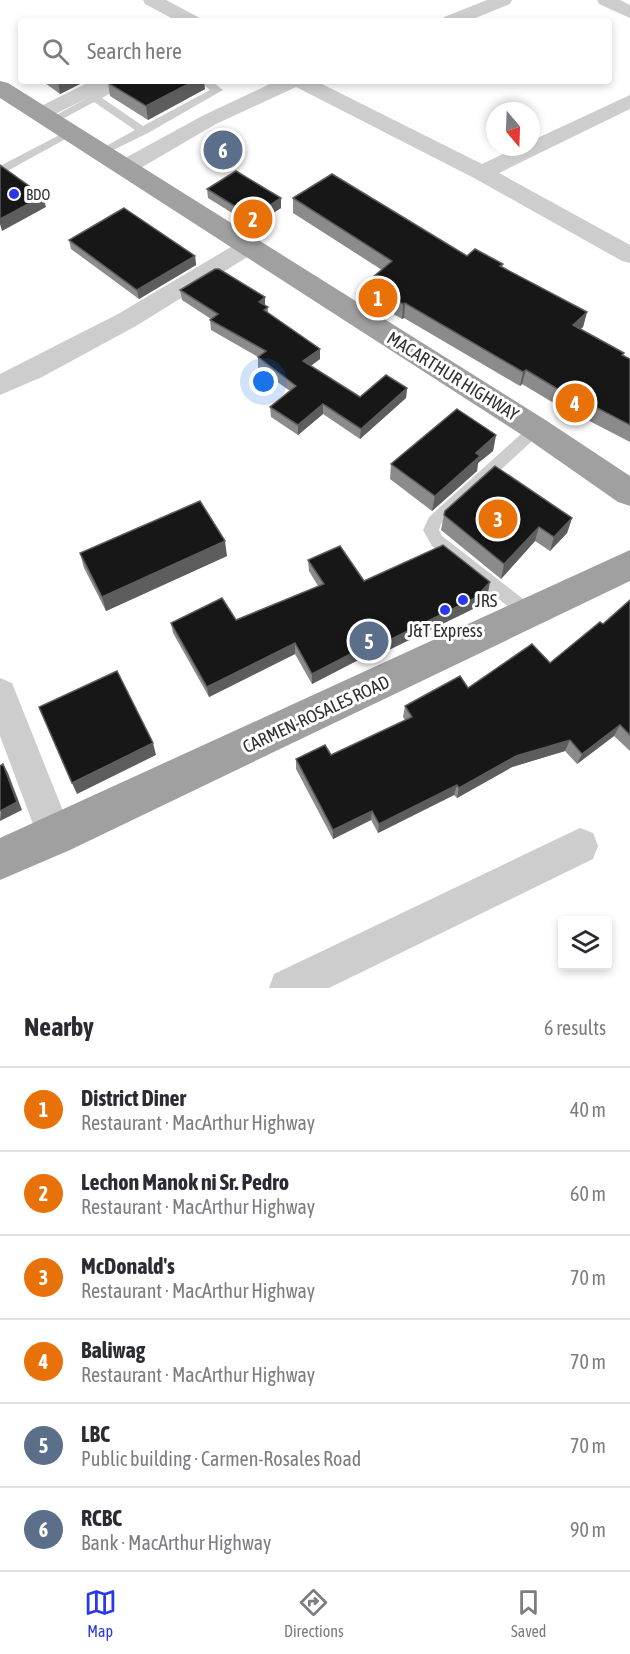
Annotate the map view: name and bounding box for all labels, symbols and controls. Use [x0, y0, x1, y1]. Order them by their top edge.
search box [18, 18, 612, 84]
icon: search [39, 35, 72, 68]
text: Search here [87, 38, 182, 64]
north arrow [486, 102, 540, 156]
pin: 6 [204, 128, 242, 172]
place label: BDO [26, 186, 51, 203]
marker: BDO [7, 187, 21, 201]
pin: 2 [234, 196, 272, 242]
pin: 1 [358, 276, 398, 320]
street label: MACARTHUR HIGHWAY [383, 327, 523, 425]
your location [249, 367, 278, 396]
pin: 4 [556, 380, 594, 426]
pin: 3 [478, 496, 518, 542]
place label: JRS [475, 590, 498, 611]
marker: JRS [456, 593, 470, 607]
marker: J&T Express [438, 603, 452, 617]
pin: 5 [350, 618, 388, 664]
place label: J&T Express [407, 620, 483, 641]
street label: CARMEN-ROSALES ROAD [239, 671, 393, 757]
map controls [558, 916, 612, 970]
button: layers [558, 916, 612, 970]
text: Nearby [24, 1012, 94, 1042]
text: 6 results [544, 1016, 606, 1039]
text: District Diner [81, 1085, 186, 1111]
text: 1 [39, 1098, 48, 1121]
text: 40 m [570, 1098, 606, 1121]
text: Restaurant · MacArthur Highway [81, 1111, 315, 1134]
text: Lechon Manok ni Sr. Pedro [81, 1169, 289, 1195]
text: 2 [39, 1182, 48, 1205]
text: 60 m [570, 1182, 606, 1205]
text: Restaurant · MacArthur Highway [81, 1195, 315, 1218]
text: McDonald's [81, 1253, 175, 1279]
text: 3 [39, 1266, 48, 1289]
text: 70 m [570, 1266, 606, 1289]
text: Restaurant · MacArthur Highway [81, 1279, 315, 1302]
text: Baliwag [81, 1337, 145, 1363]
text: 4 [39, 1350, 48, 1373]
text: 70 m [570, 1350, 606, 1373]
text: Restaurant · MacArthur Highway [81, 1363, 315, 1386]
text: LBC [81, 1421, 110, 1447]
text: 5 [39, 1434, 48, 1457]
text: 70 m [570, 1434, 606, 1457]
text: Public building · Carmen-Rosales Road [81, 1447, 361, 1470]
text: RCBC [81, 1505, 122, 1531]
text: 6 [39, 1518, 48, 1541]
text: 90 m [570, 1518, 606, 1541]
text: Bank · MacArthur Highway [81, 1531, 271, 1554]
tab: Map [84, 1586, 117, 1640]
tab: Directions [284, 1586, 344, 1640]
tab: Saved [511, 1586, 546, 1640]

